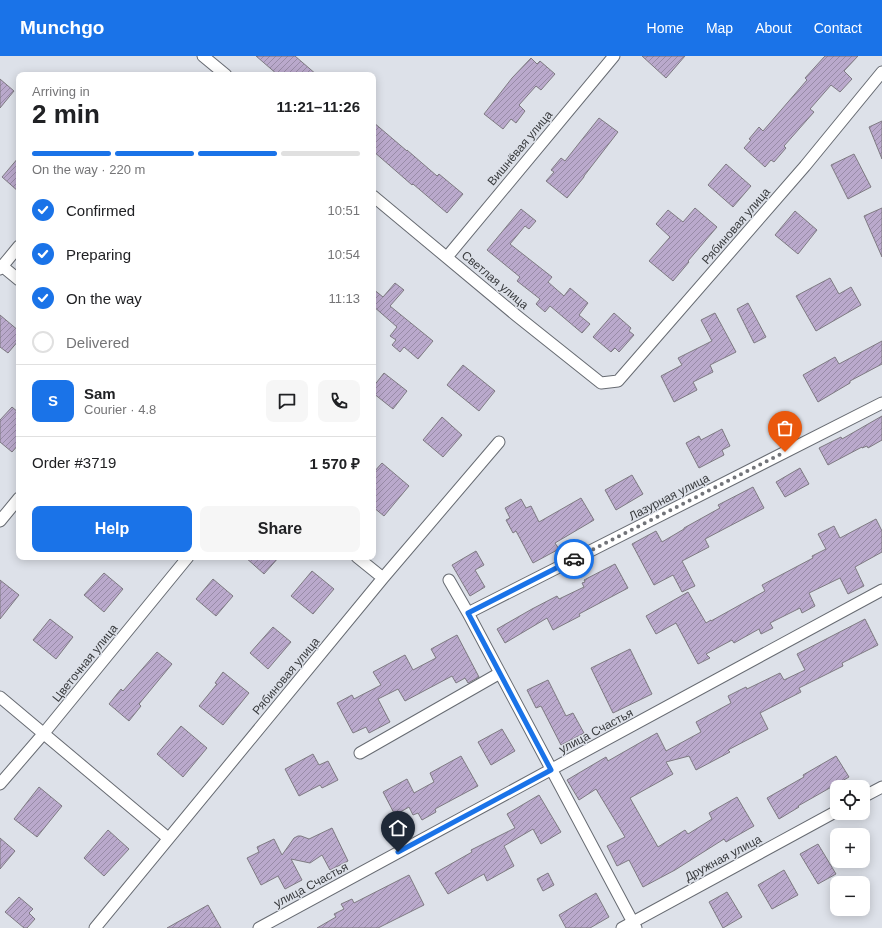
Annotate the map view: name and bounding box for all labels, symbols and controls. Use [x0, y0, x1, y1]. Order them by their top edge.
text: Munchgo [20, 17, 104, 38]
text: Home [647, 20, 684, 36]
text: Map [706, 20, 733, 36]
text: About [755, 20, 792, 36]
text: Contact [814, 20, 862, 36]
text: Arriving in [32, 84, 90, 99]
text: 11:21–11:26 [277, 98, 360, 115]
text: 2 min [32, 99, 100, 129]
street label: Вишнёвая улица [485, 107, 556, 188]
text: On the way · 220 m [32, 162, 145, 177]
street label: Рябиновая улица [699, 185, 773, 267]
icon: check [32, 199, 54, 221]
text: Confirmed [66, 202, 135, 219]
text: 10:51 [327, 203, 360, 218]
icon: check [32, 243, 54, 265]
text: Preparing [66, 246, 131, 263]
text: 10:54 [327, 247, 360, 262]
street label: Светлая улица [459, 248, 532, 312]
icon: check [32, 287, 54, 309]
text: On the way [66, 290, 142, 307]
text: 11:13 [328, 291, 360, 306]
text: Delivered [66, 334, 129, 351]
button: chat [266, 380, 308, 422]
button: phone [318, 380, 360, 422]
text: Sam [84, 385, 116, 402]
text: S [48, 392, 58, 409]
text: Courier · 4.8 [84, 402, 156, 417]
pin [768, 411, 802, 452]
icon: bag [774, 417, 796, 439]
text: Order #3719 [32, 454, 116, 471]
text: 1 570 ₽ [310, 455, 360, 472]
street label: Лазурная улица [626, 471, 712, 523]
button: Help [32, 506, 192, 552]
button: Share [200, 506, 360, 552]
courier [554, 539, 594, 579]
icon: car [563, 548, 585, 570]
street label: Цветочная улица [49, 621, 121, 705]
street label: Рябиновая улица [250, 634, 323, 718]
street label: улица Счастья [556, 706, 636, 756]
map controls [830, 780, 870, 916]
button: locate [830, 780, 870, 820]
pin [381, 811, 415, 852]
icon: home [387, 817, 409, 839]
button: + [830, 828, 870, 868]
street label: Дружная улица [682, 832, 764, 884]
street label: улица Счастья [271, 860, 351, 910]
button: − [830, 876, 870, 916]

